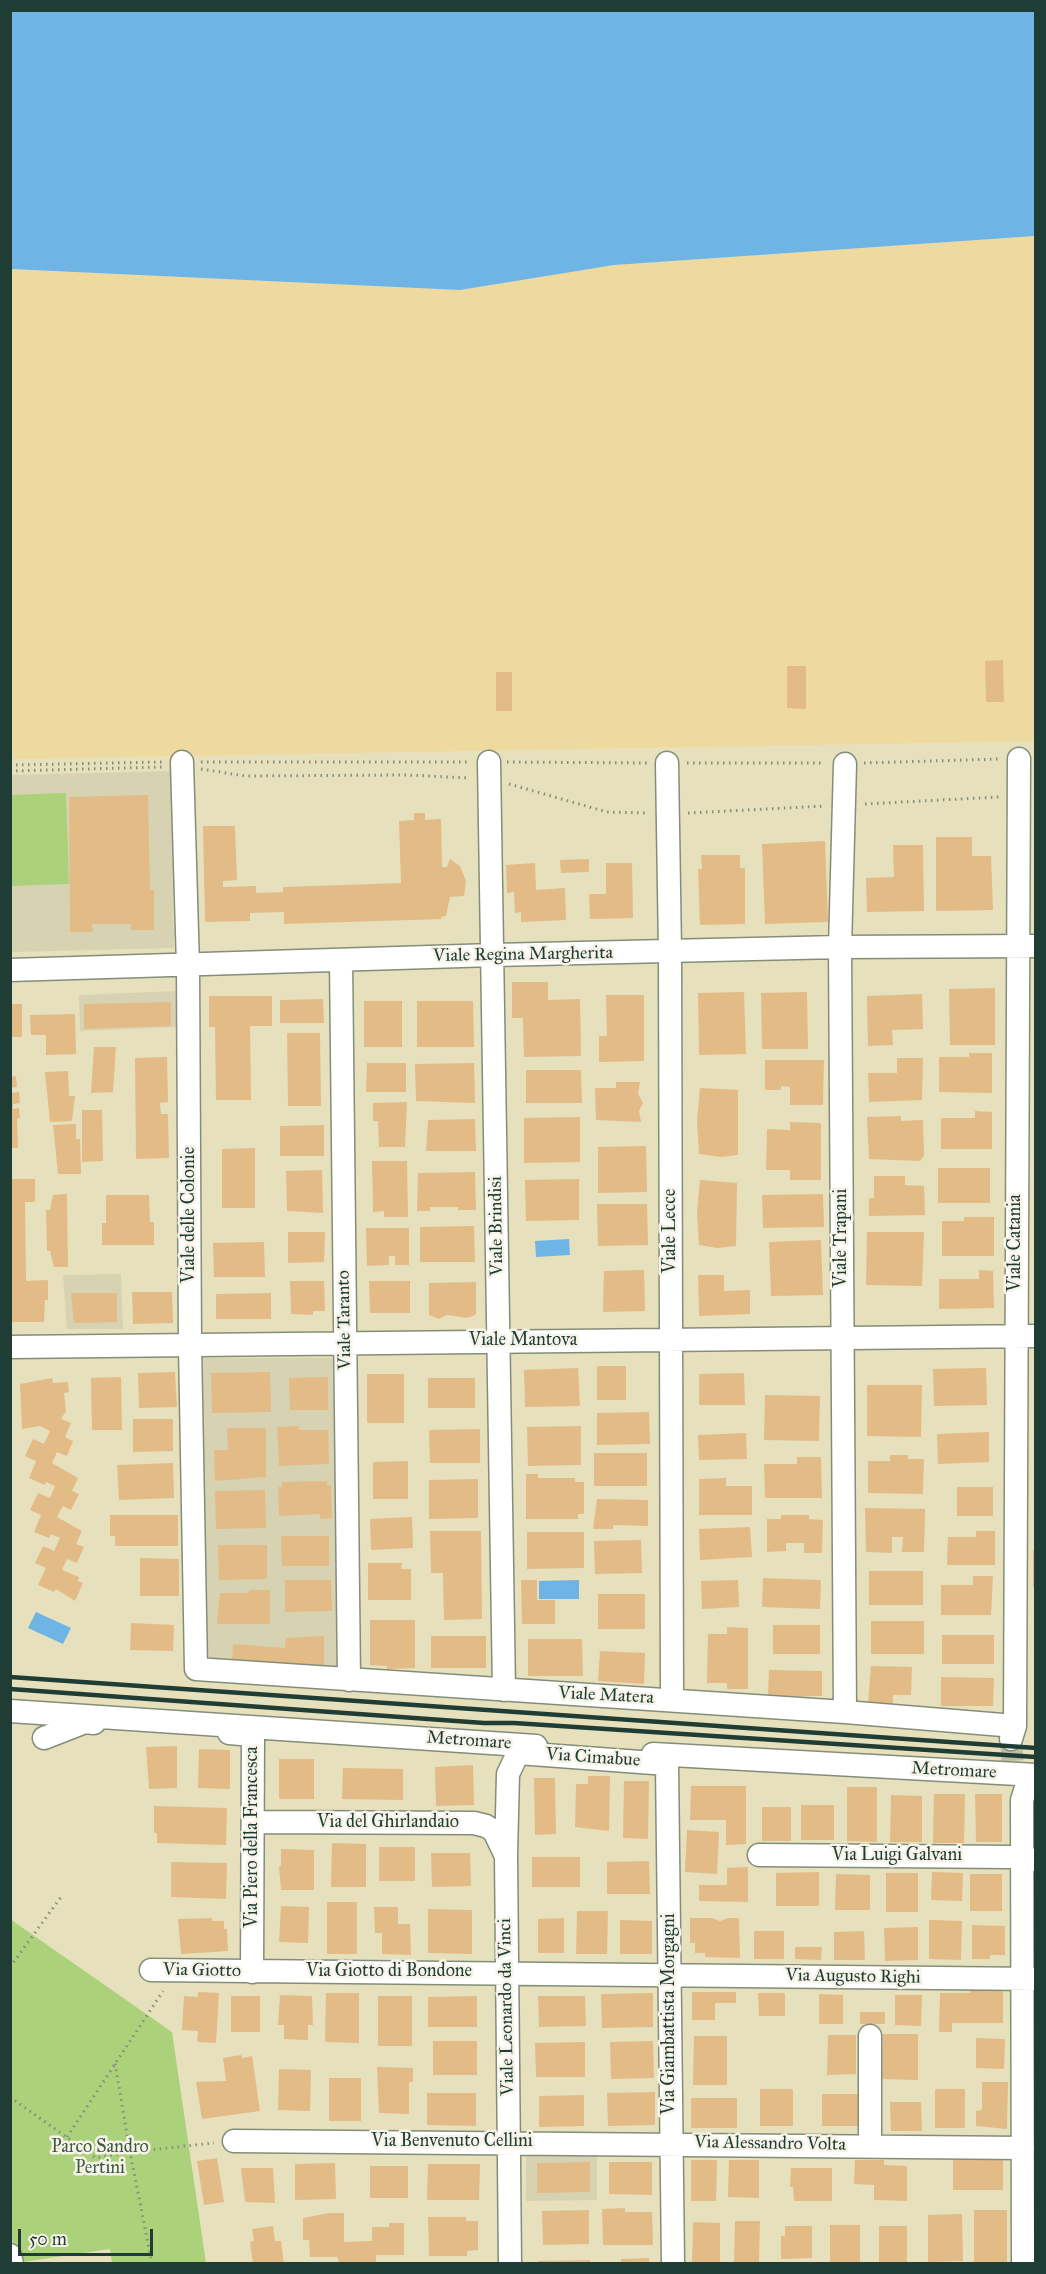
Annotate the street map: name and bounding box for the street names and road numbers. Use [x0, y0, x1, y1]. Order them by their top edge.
street label: Viale Regina Margherita [433, 943, 613, 967]
street label: Viale delle Colonie [179, 1147, 201, 1283]
street label: Viale Brindisi [485, 1176, 509, 1276]
street label: Viale Lecce [660, 1189, 682, 1273]
street label: Viale Trapani [831, 1189, 853, 1287]
street label: Viale Catania [1005, 1194, 1027, 1292]
street label: Viale Taranto [333, 1270, 357, 1370]
street label: Viale Mantova [469, 1330, 577, 1352]
street label: Viale Matera [558, 1683, 654, 1709]
street label: Metromare [426, 1727, 512, 1755]
street label: Via Cimabue [545, 1744, 641, 1772]
street label: Via Piero della Francesca [242, 1746, 264, 1928]
street label: Metromare [911, 1758, 997, 1784]
street label: Via del Ghirlandaio [317, 1812, 459, 1834]
street label: Via Luigi Galvani [832, 1845, 962, 1867]
street label: Via Giambattista Morgagni [659, 1913, 681, 2115]
street label: Viale Leonardo da Vinci [495, 1918, 519, 2096]
street label: Via Giotto [163, 1960, 241, 1982]
street label: Via Giotto di Bondone [306, 1961, 472, 1983]
street label: Via Augusto Righi [785, 1965, 921, 1989]
street label: Via Benvenuto Cellini [371, 2131, 533, 2153]
street label: Via Alessandro Volta [694, 2132, 846, 2156]

